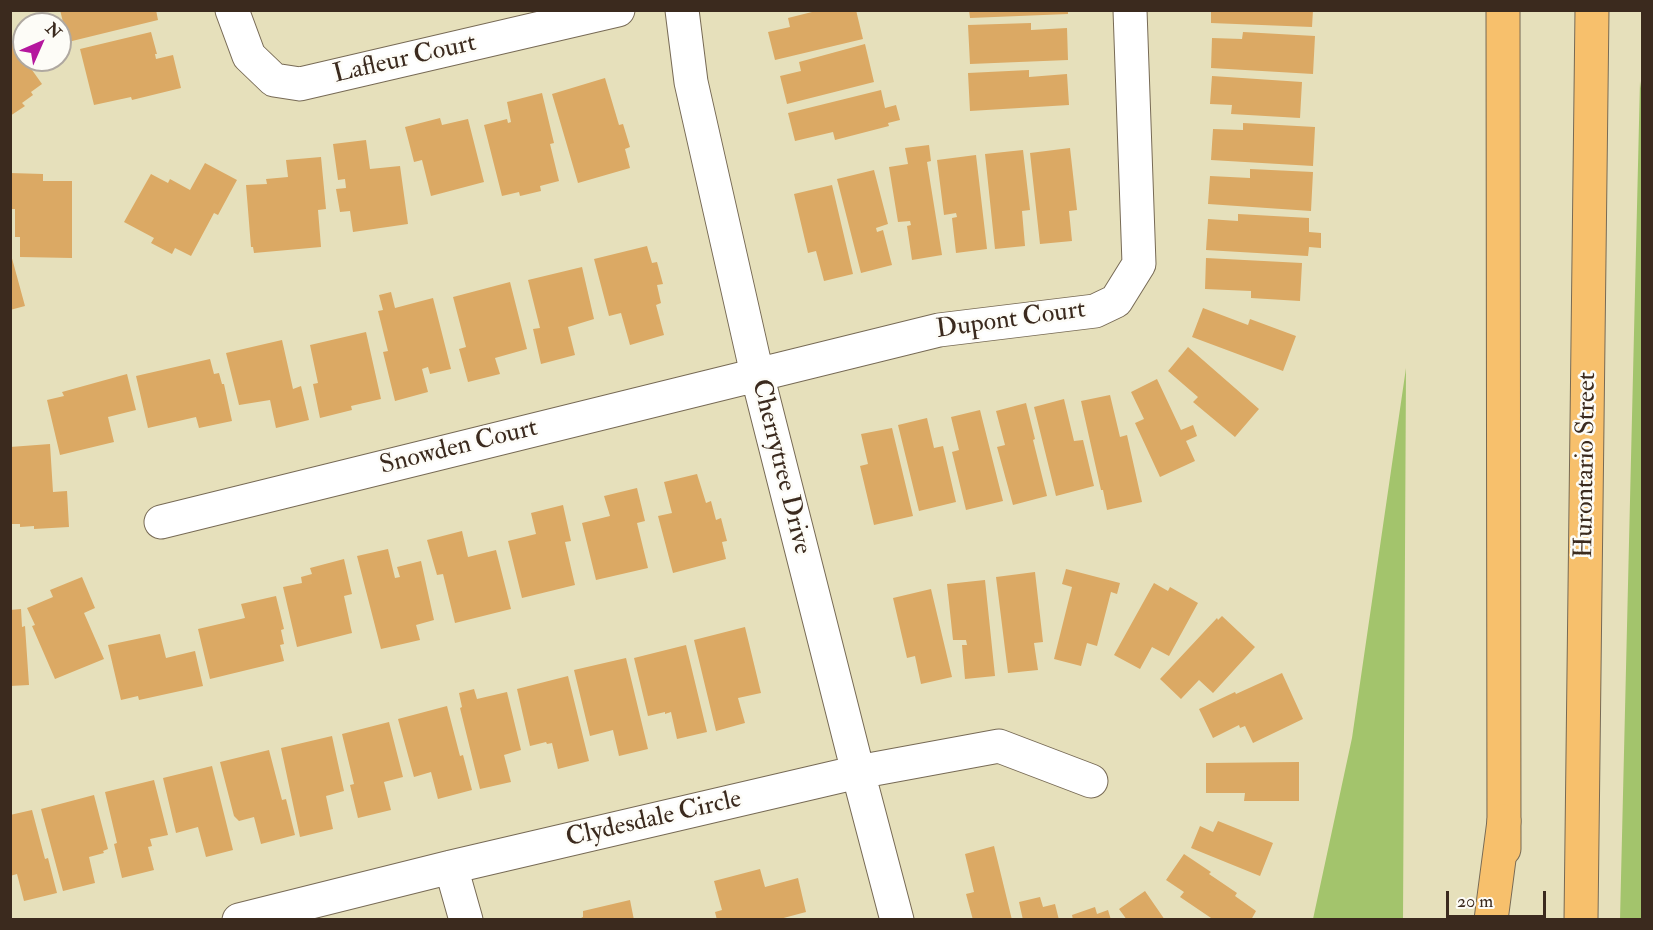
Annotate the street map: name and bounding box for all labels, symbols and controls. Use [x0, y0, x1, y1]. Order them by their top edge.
north arrow [12, 12, 72, 72]
text: N [41, 19, 65, 43]
street label: Lafleur Court [331, 28, 479, 92]
street label: Dupont Court [934, 295, 1088, 347]
street label: Hurontario Street [1570, 372, 1604, 558]
street label: Cherrytree Drive [743, 376, 817, 558]
street label: Snowden Court [377, 413, 541, 483]
street label: Clydesdale Circle [563, 785, 745, 855]
scale bar [1449, 879, 1550, 917]
text: 20 m [1457, 890, 1493, 913]

